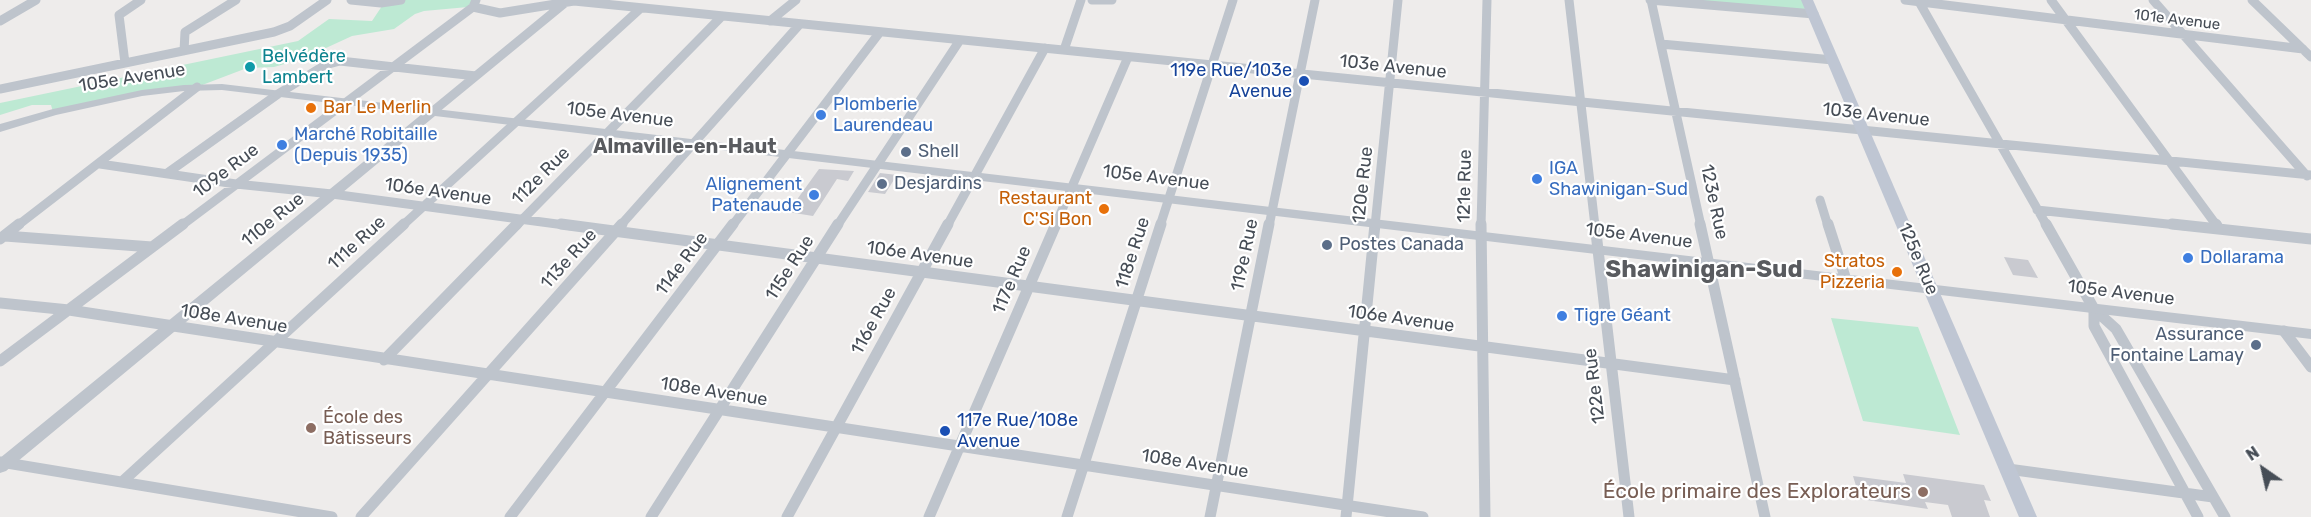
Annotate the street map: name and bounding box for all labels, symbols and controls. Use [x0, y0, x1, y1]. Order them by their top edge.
street label: 101e Avenue [2133, 6, 2221, 34]
place label: Belvédère Lambert [262, 46, 346, 88]
street label: 103e Avenue [1338, 51, 1448, 83]
street label: 105e Avenue [77, 59, 187, 97]
marker: Belvédère Lambert [243, 60, 257, 74]
place label: 119e Rue/103e Avenue [1170, 60, 1292, 103]
marker: 119e Rue/103e Avenue [1297, 74, 1311, 88]
place label: Plomberie Laurendeau [833, 94, 933, 136]
place label: Bar Le Merlin [323, 97, 431, 119]
street label: 105e Avenue [565, 98, 675, 132]
street label: 103e Avenue [1821, 99, 1931, 131]
marker: Bar Le Merlin [304, 101, 318, 115]
marker: Plomberie Laurendeau [814, 108, 828, 122]
place label: Marché Robitaille (Depuis 1935) [294, 124, 438, 166]
district label: Almaville-en-Haut [593, 135, 777, 159]
marker: Marché Robitaille (Depuis 1935) [275, 138, 289, 152]
street label: 109e Rue [189, 139, 263, 203]
place label: Shell [918, 141, 959, 163]
street label: 112e Rue [507, 142, 575, 210]
marker: Shell [899, 145, 913, 159]
street label: 120e Rue [1348, 146, 1378, 224]
street label: 121e Rue [1454, 149, 1476, 223]
place label: IGA Shawinigan-Sud [1549, 158, 1688, 201]
street label: 105e Avenue [1101, 161, 1211, 195]
street label: 123e Rue [1696, 162, 1732, 242]
marker: IGA Shawinigan-Sud [1530, 172, 1544, 186]
place label: Desjardins [894, 173, 982, 195]
street label: 106e Avenue [383, 174, 493, 210]
place label: Alignement Patenaude [706, 174, 802, 216]
marker: Desjardins [875, 177, 889, 191]
street label: 110e Rue [237, 188, 309, 252]
marker: Alignement Patenaude [807, 188, 821, 202]
place label: Restaurant C'Si Bon [999, 188, 1092, 230]
marker: Restaurant C'Si Bon [1097, 202, 1111, 216]
street label: 111e Rue [324, 211, 390, 275]
street label: 118e Rue [1111, 214, 1155, 292]
street label: 119e Rue [1227, 217, 1263, 293]
street label: 105e Avenue [1584, 219, 1694, 253]
street label: 125e Rue [1893, 220, 1943, 298]
street label: 113e Rue [536, 224, 602, 294]
street label: 114e Rue [651, 228, 713, 300]
street label: 115e Rue [761, 231, 819, 305]
place label: Postes Canada [1339, 234, 1464, 256]
street label: 106e Avenue [865, 237, 975, 273]
marker: Postes Canada [1320, 238, 1334, 252]
street label: 117e Rue [988, 243, 1036, 317]
place label: Dollarama [2200, 247, 2284, 269]
place label: Stratos Pizzeria [1820, 251, 1885, 294]
marker: Dollarama [2181, 251, 2195, 265]
district label: Shawinigan-Sud [1605, 256, 1803, 284]
marker: Stratos Pizzeria [1890, 265, 1904, 279]
street label: 105e Avenue [2066, 276, 2176, 310]
street label: 116e Rue [847, 284, 901, 358]
street label: 108e Avenue [179, 300, 289, 338]
street label: 106e Avenue [1346, 301, 1456, 337]
place label: Tigre Géant [1574, 305, 1671, 327]
marker: Tigre Géant [1555, 309, 1569, 323]
place label: Assurance Fontaine Lamay [2110, 324, 2244, 366]
marker: Assurance Fontaine Lamay [2249, 338, 2263, 352]
street label: 122e Rue [1580, 347, 1610, 425]
street label: 108e Avenue [659, 373, 769, 411]
place label: École des Bâtisseurs [323, 407, 412, 450]
place label: 117e Rue/108e Avenue [957, 410, 1078, 452]
marker: École des Bâtisseurs [304, 421, 318, 435]
marker: 117e Rue/108e Avenue [938, 424, 952, 438]
north arrow [2233, 439, 2293, 499]
text: N [2243, 443, 2263, 465]
street label: 108e Avenue [1140, 445, 1250, 483]
place label: École primaire des Explorateurs [1603, 479, 1911, 505]
marker: École primaire des Explorateurs [1916, 485, 1930, 499]

